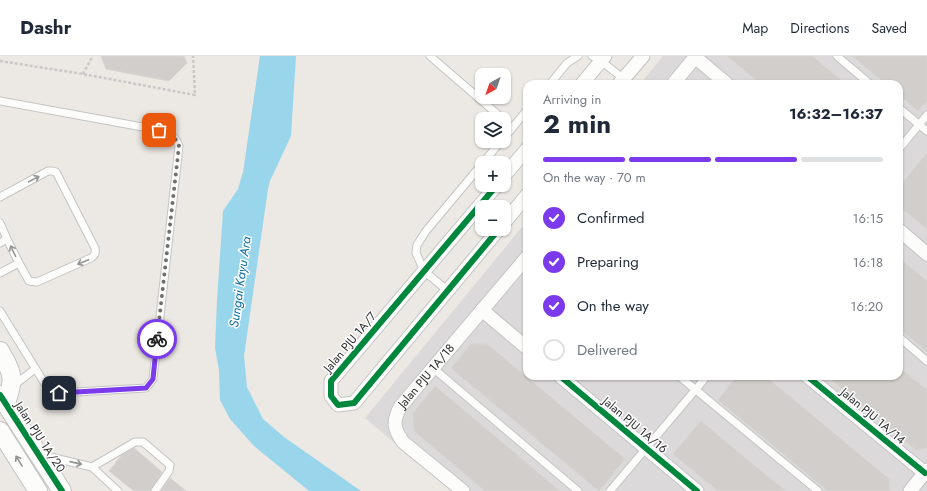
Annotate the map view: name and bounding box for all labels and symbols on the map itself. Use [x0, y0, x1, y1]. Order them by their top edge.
north arrow [475, 68, 511, 104]
pin [142, 113, 176, 147]
one-way arrow [28, 174, 40, 182]
water label: Sungai Kayu Ara [224, 235, 256, 329]
one-way arrow [9, 245, 16, 257]
one-way arrow [78, 259, 90, 266]
street label: Jalan PJU 1A/7 [318, 307, 381, 378]
courier [137, 319, 177, 359]
street label: Jalan PJU 1A/18 [392, 340, 459, 414]
pin [42, 376, 76, 410]
street label: Jalan PJU 1A/14 [835, 382, 909, 449]
street label: Jalan PJU 1A/16 [597, 391, 671, 458]
street label: Jalan PJU 1A/20 [9, 396, 70, 476]
one-way arrow [15, 456, 23, 467]
one-way arrow [69, 460, 82, 468]

